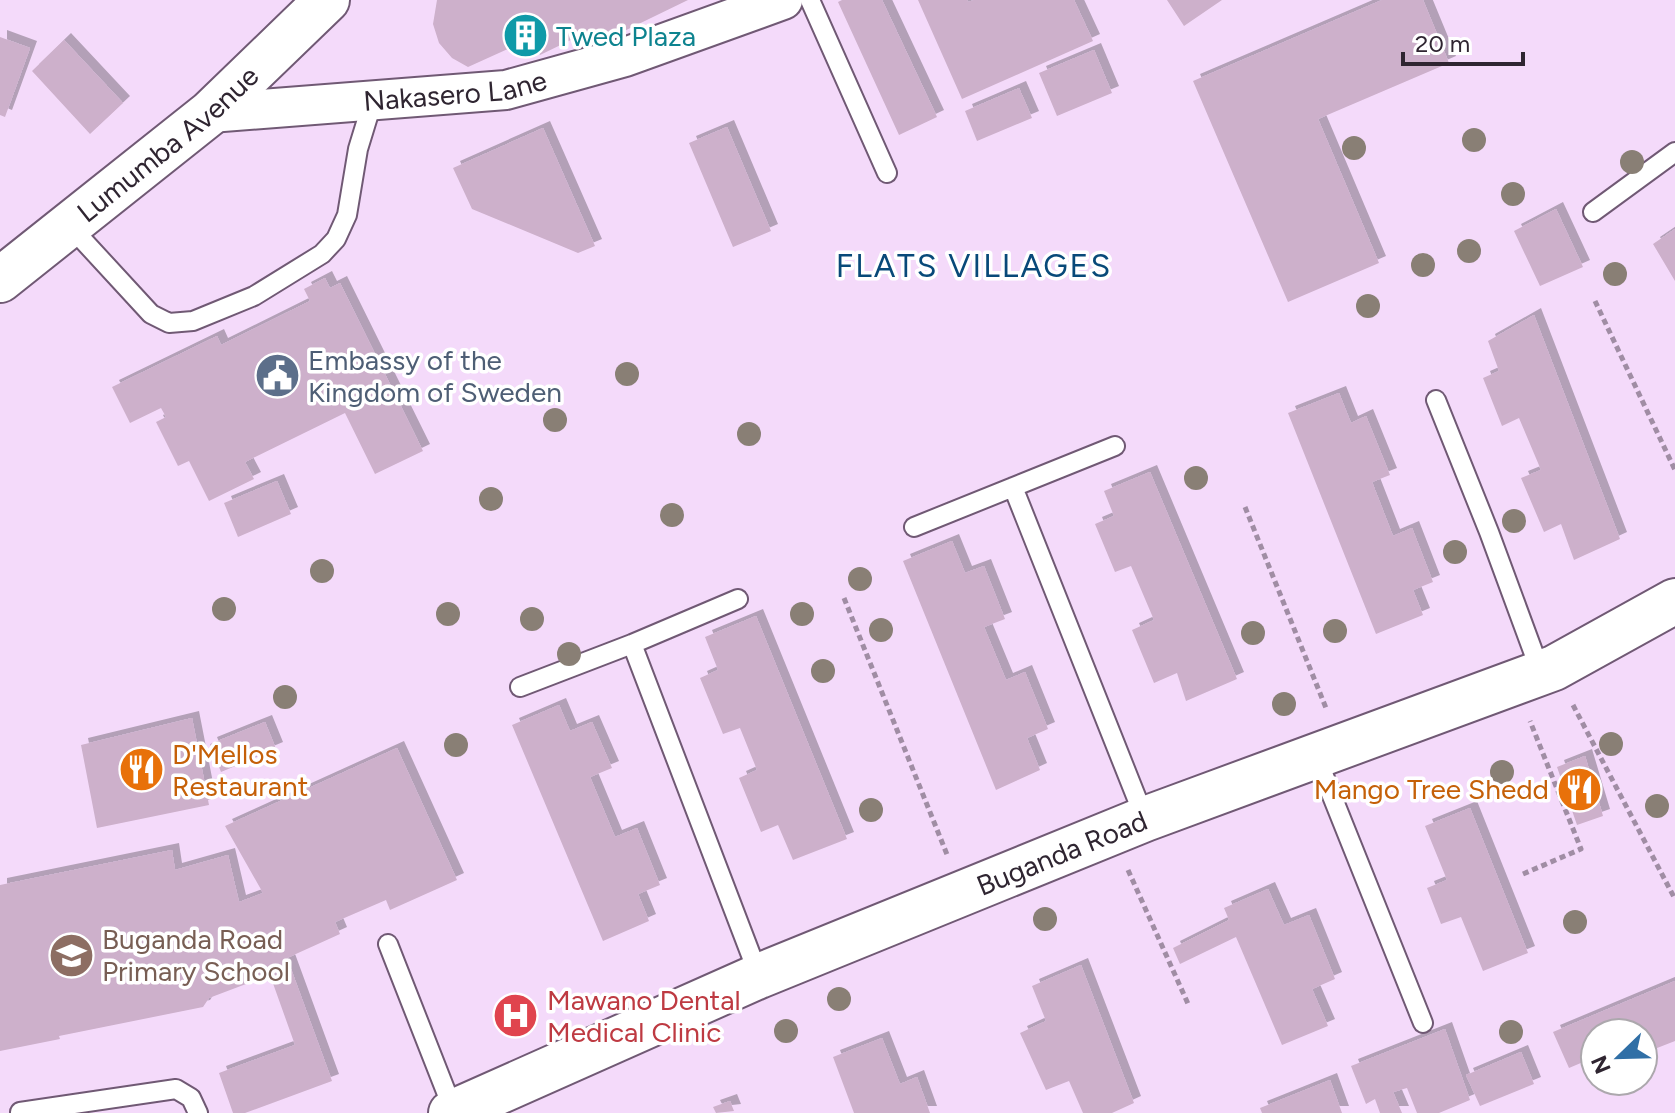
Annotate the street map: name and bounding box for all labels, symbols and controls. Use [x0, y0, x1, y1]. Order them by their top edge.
building icon: Twed Plaza [501, 12, 549, 60]
scale bar [1403, 16, 1523, 66]
place label: Twed Plaza [556, 19, 696, 53]
text: 20 m [1415, 29, 1470, 58]
street label: Lumumba Avenue [70, 59, 265, 229]
street label: Nakasero Lane [362, 63, 550, 118]
district label: FLATS VILLAGES [836, 247, 1112, 285]
place label: Embassy of the Kingdom of Sweden [308, 343, 562, 409]
public building icon: Embassy of the Kingdom of Sweden [253, 352, 301, 400]
place label: D'Mellos Restaurant [172, 737, 308, 803]
restaurant icon: D'Mellos Restaurant [117, 746, 165, 794]
restaurant icon: Mango Tree Shedd [1556, 765, 1604, 813]
place label: Mango Tree Shedd [1314, 772, 1549, 806]
street label: Buganda Road [971, 803, 1152, 903]
place label: Buganda Road Primary School [102, 922, 290, 988]
school or university icon: Buganda Road Primary School [47, 931, 95, 979]
place label: Mawano Dental Medical Clinic [547, 983, 741, 1049]
hospital icon: Mawano Dental Medical Clinic [492, 992, 540, 1040]
north arrow [1579, 1017, 1659, 1097]
text: N [1585, 1052, 1617, 1078]

